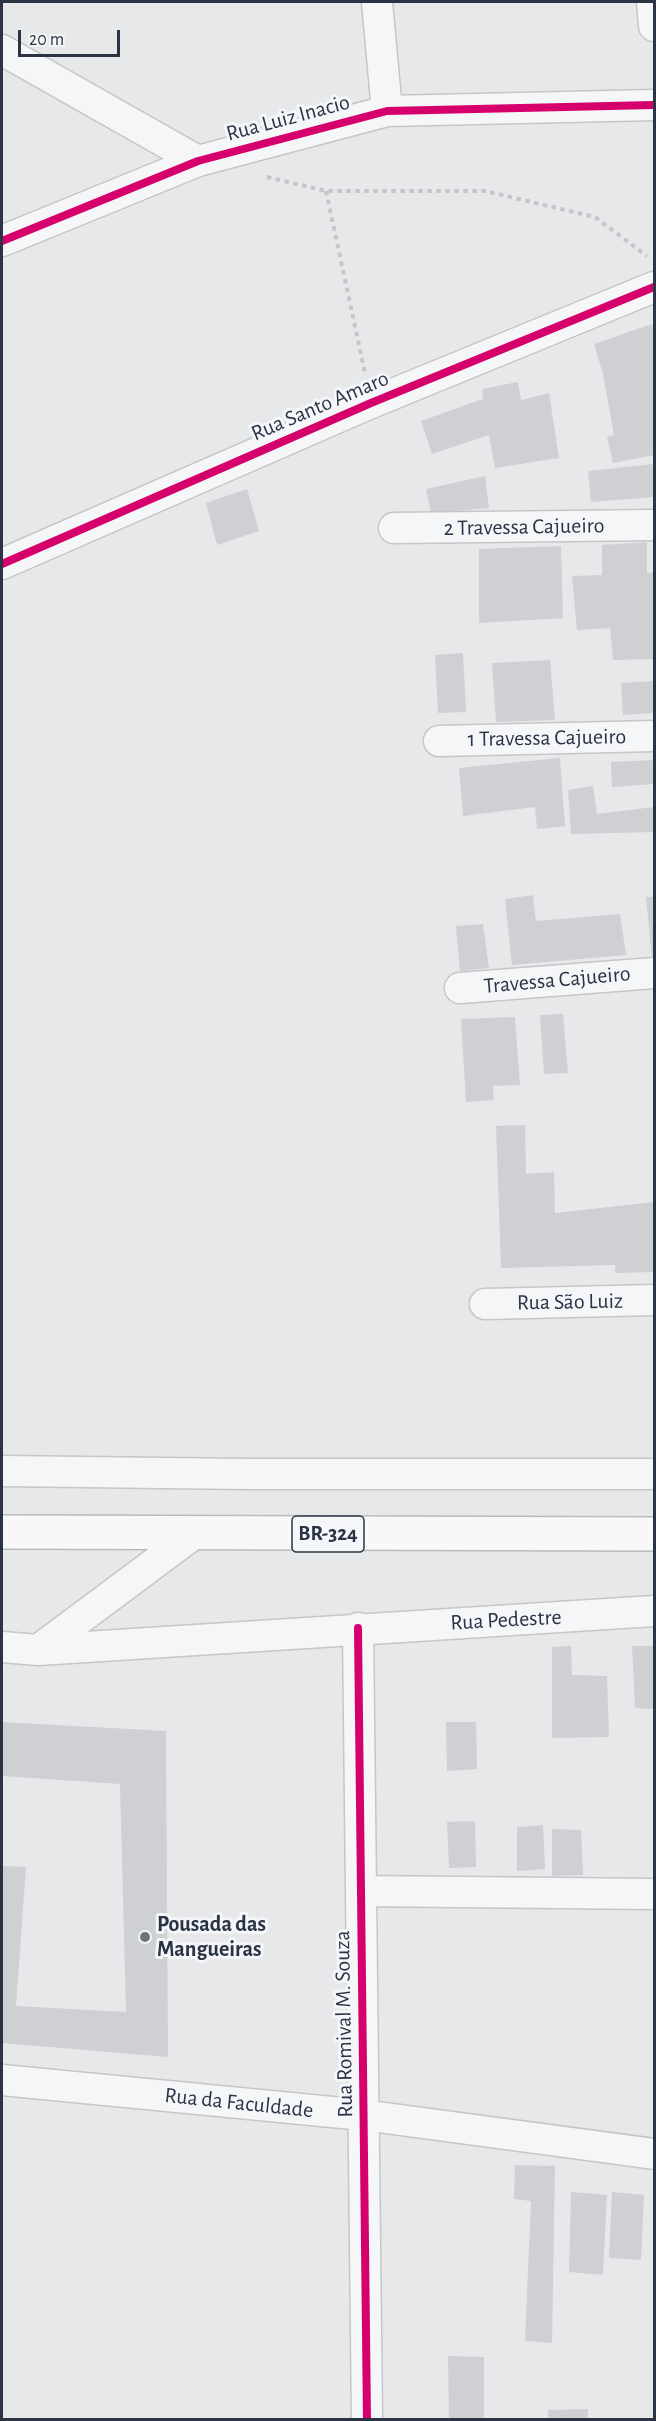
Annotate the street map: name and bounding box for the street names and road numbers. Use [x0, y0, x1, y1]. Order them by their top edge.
street label: Rua Luiz Inacio [223, 89, 353, 147]
street label: Rua Santo Amaro [247, 365, 393, 447]
street label: 2 Travessa Cajueiro [443, 512, 605, 542]
street label: 1 Travessa Cajueiro [468, 723, 626, 753]
street label: Travessa Cajueiro [482, 960, 632, 1000]
street label: Rua São Luiz [517, 1288, 623, 1316]
road number: BR-324 [292, 1516, 364, 1552]
street label: Rua Pedestre [450, 1604, 562, 1636]
street label: Rua Romival M. Souza [329, 1930, 359, 2118]
street label: Rua da Faculdade [163, 2082, 315, 2124]

